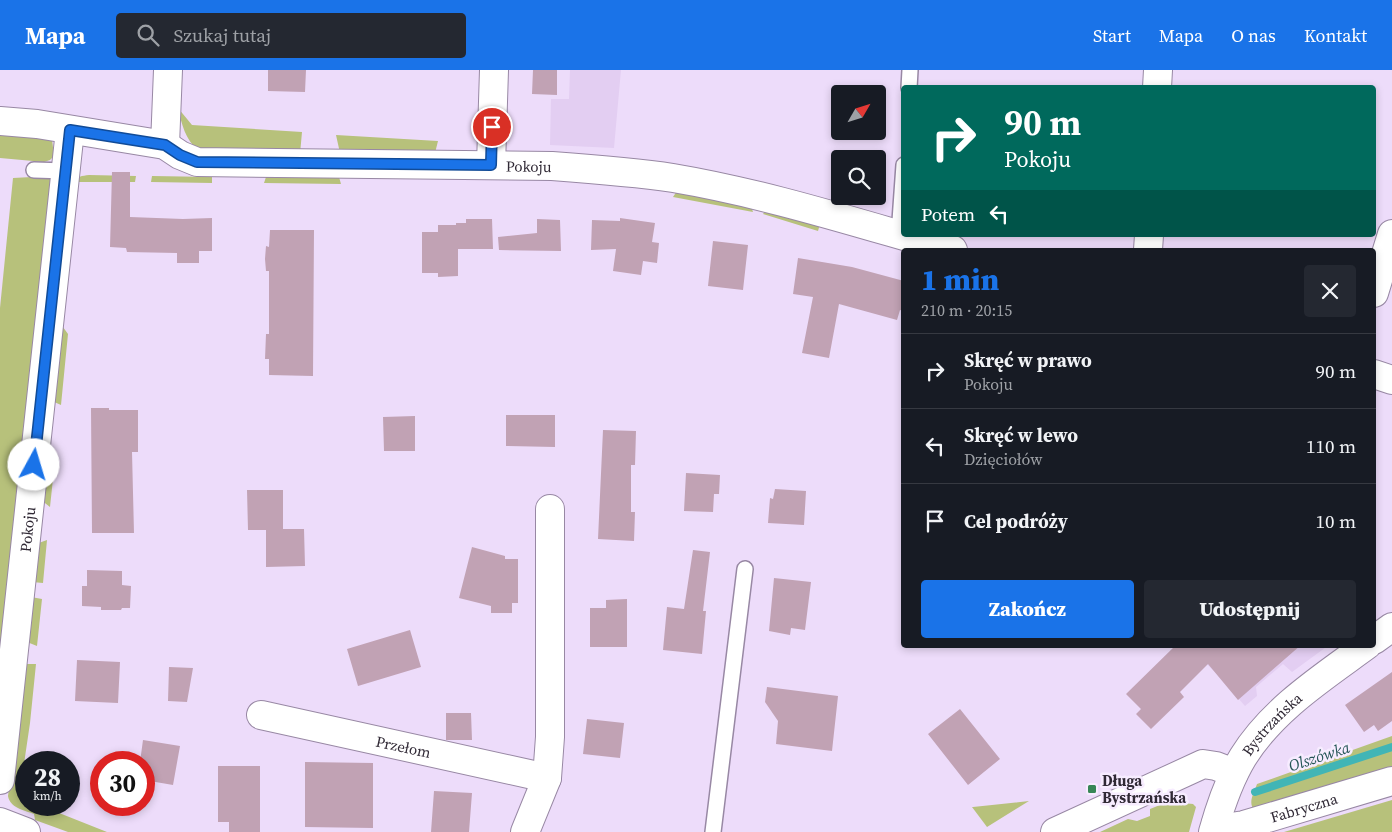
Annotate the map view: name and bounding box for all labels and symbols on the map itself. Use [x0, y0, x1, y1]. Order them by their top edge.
north arrow [831, 85, 886, 140]
pin [471, 106, 513, 148]
street label: Pokoju [506, 155, 552, 176]
position arrow [7, 438, 59, 490]
street label: Pokoju [14, 505, 40, 553]
street label: Bystrzańska [1236, 687, 1307, 760]
street label: Przełom [374, 730, 433, 763]
water label: Olszówka [1285, 736, 1353, 776]
speed limit sign: 30 [90, 751, 155, 816]
place label: Długa Bystrzańska [1102, 770, 1187, 808]
marker: Długa Bystrzańska [1086, 783, 1098, 795]
street label: Fabryczna [1268, 787, 1340, 827]

